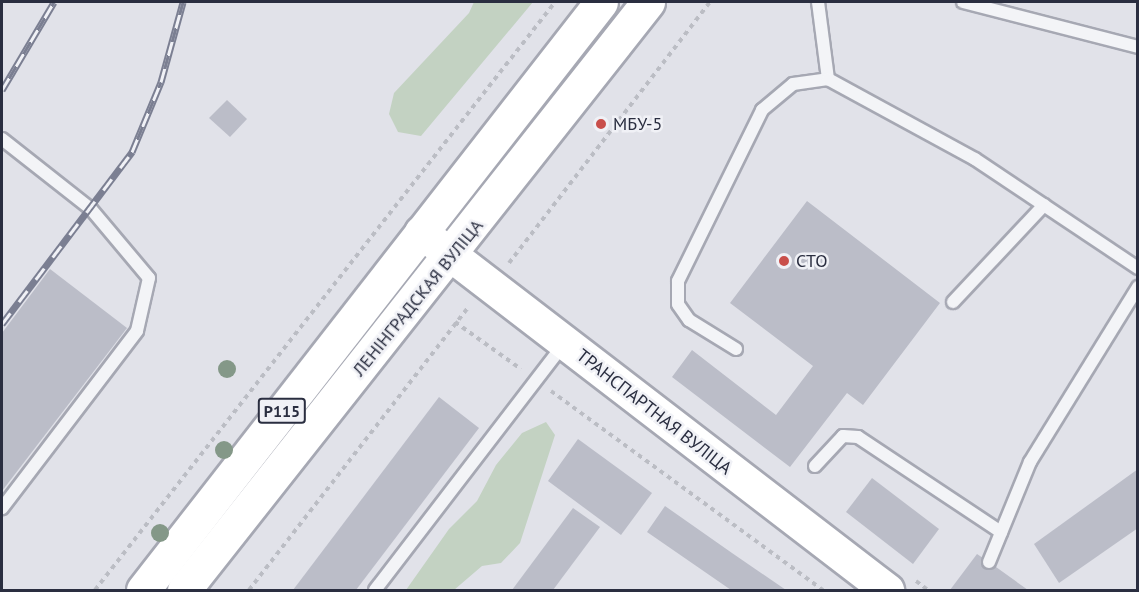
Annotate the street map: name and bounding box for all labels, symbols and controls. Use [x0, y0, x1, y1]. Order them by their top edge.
place label: МБУ-5 [613, 113, 662, 135]
marker: МБУ-5 [594, 117, 608, 131]
street label: ЛЕНІНГРАДСКАЯ ВУЛІЦА [348, 215, 488, 381]
place label: СТО [796, 250, 827, 272]
marker: СТО [777, 254, 791, 268]
street label: ТРАНСПАРТНАЯ ВУЛІЦА [572, 345, 736, 479]
road number: Р115 [256, 398, 308, 424]

